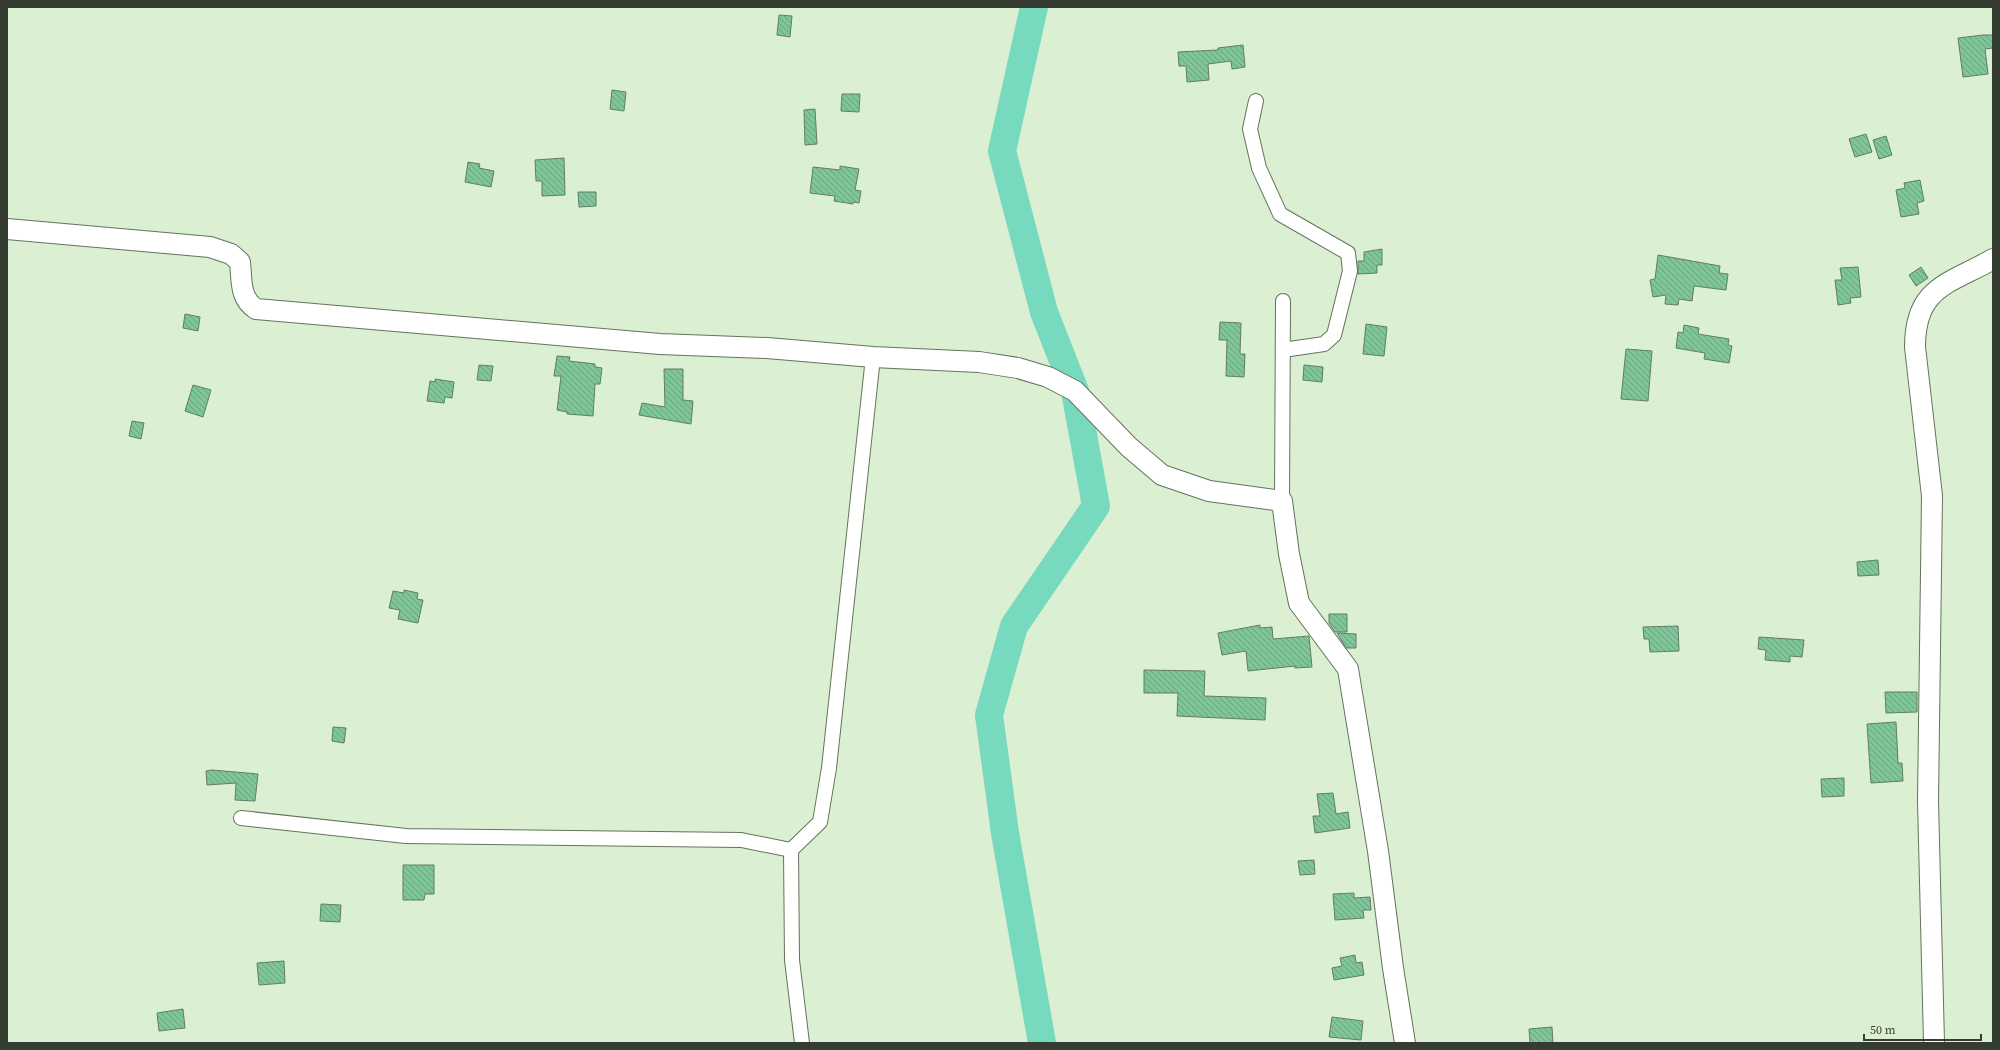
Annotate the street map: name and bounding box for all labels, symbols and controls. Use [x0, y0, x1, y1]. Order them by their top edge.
scale bar [1864, 1016, 1981, 1042]
text: 50 m [1870, 1022, 1896, 1038]

